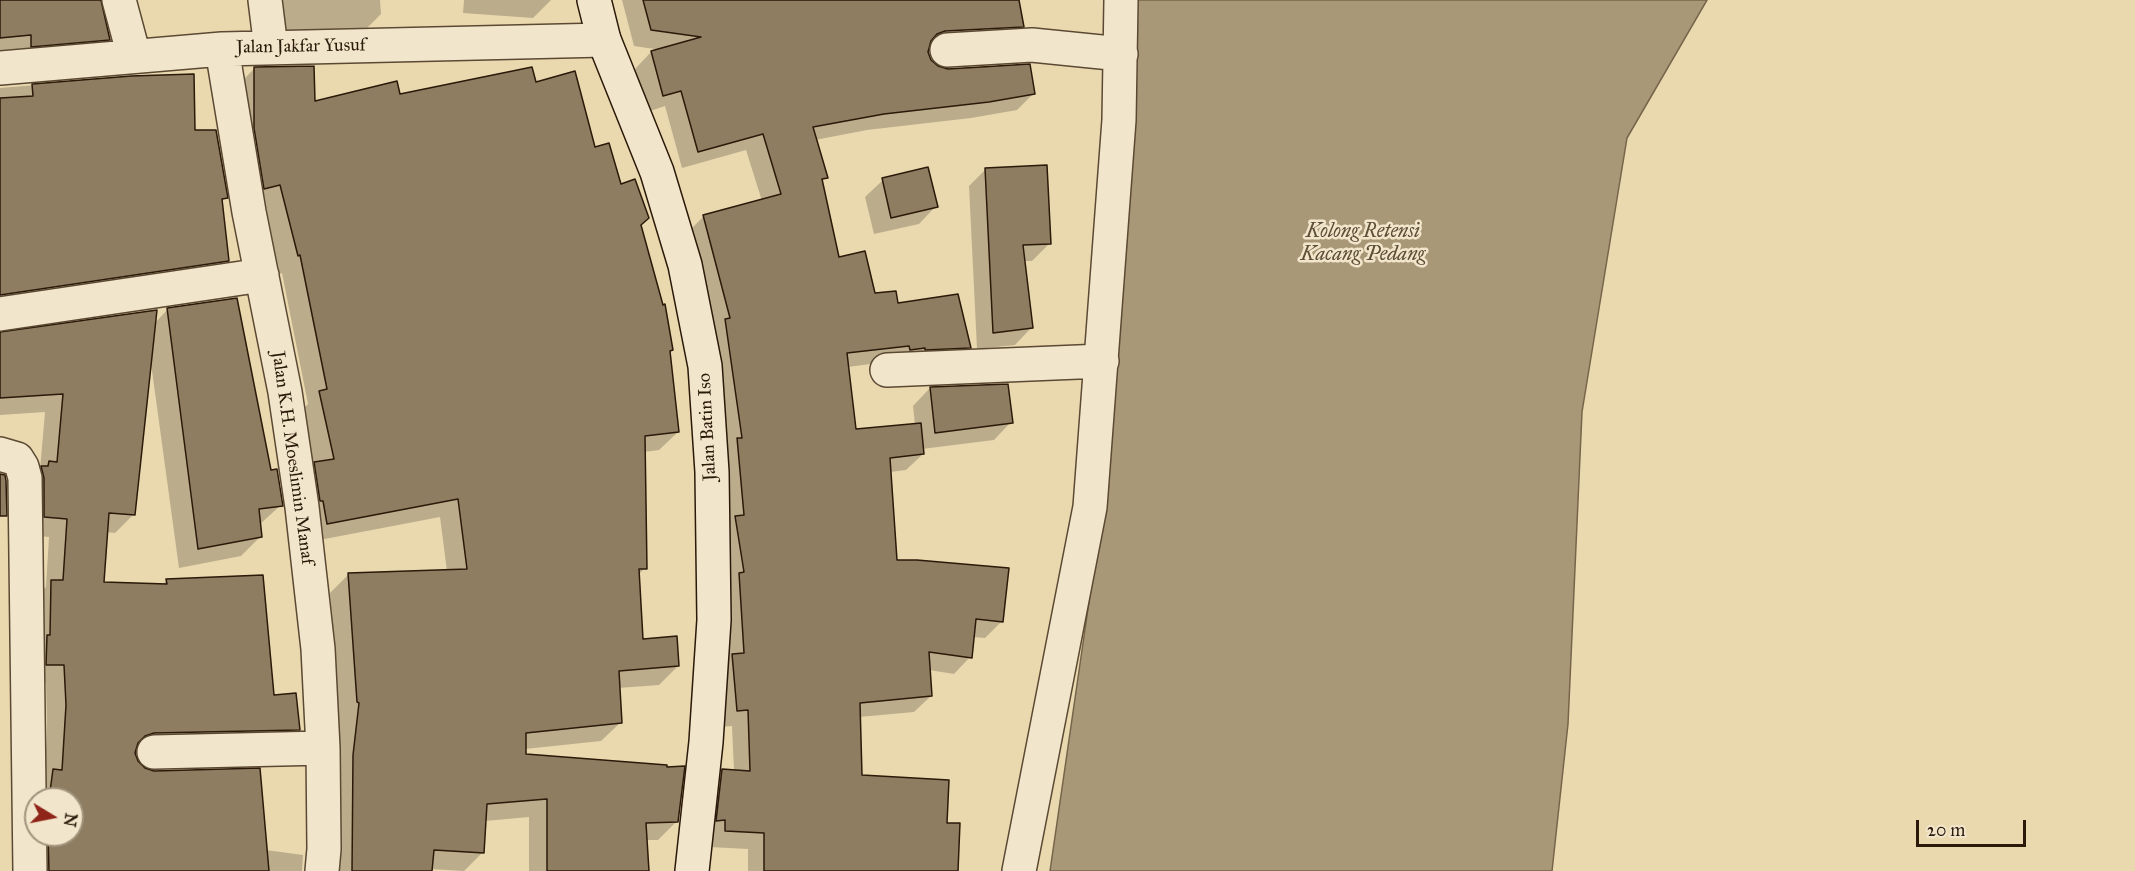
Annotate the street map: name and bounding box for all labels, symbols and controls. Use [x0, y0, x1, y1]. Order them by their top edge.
street label: Jalan Jakfar Yusuf [236, 35, 366, 59]
water label: Kolong Retensi Kacang Pedang [1301, 220, 1425, 267]
street label: Jalan K.H. Moeslimin Manaf [266, 350, 318, 566]
street label: Jalan Batin Iso [694, 372, 722, 482]
north arrow [24, 787, 84, 847]
scale bar [1919, 808, 2028, 846]
text: N [60, 812, 81, 828]
text: 20 m [1927, 819, 1965, 841]

